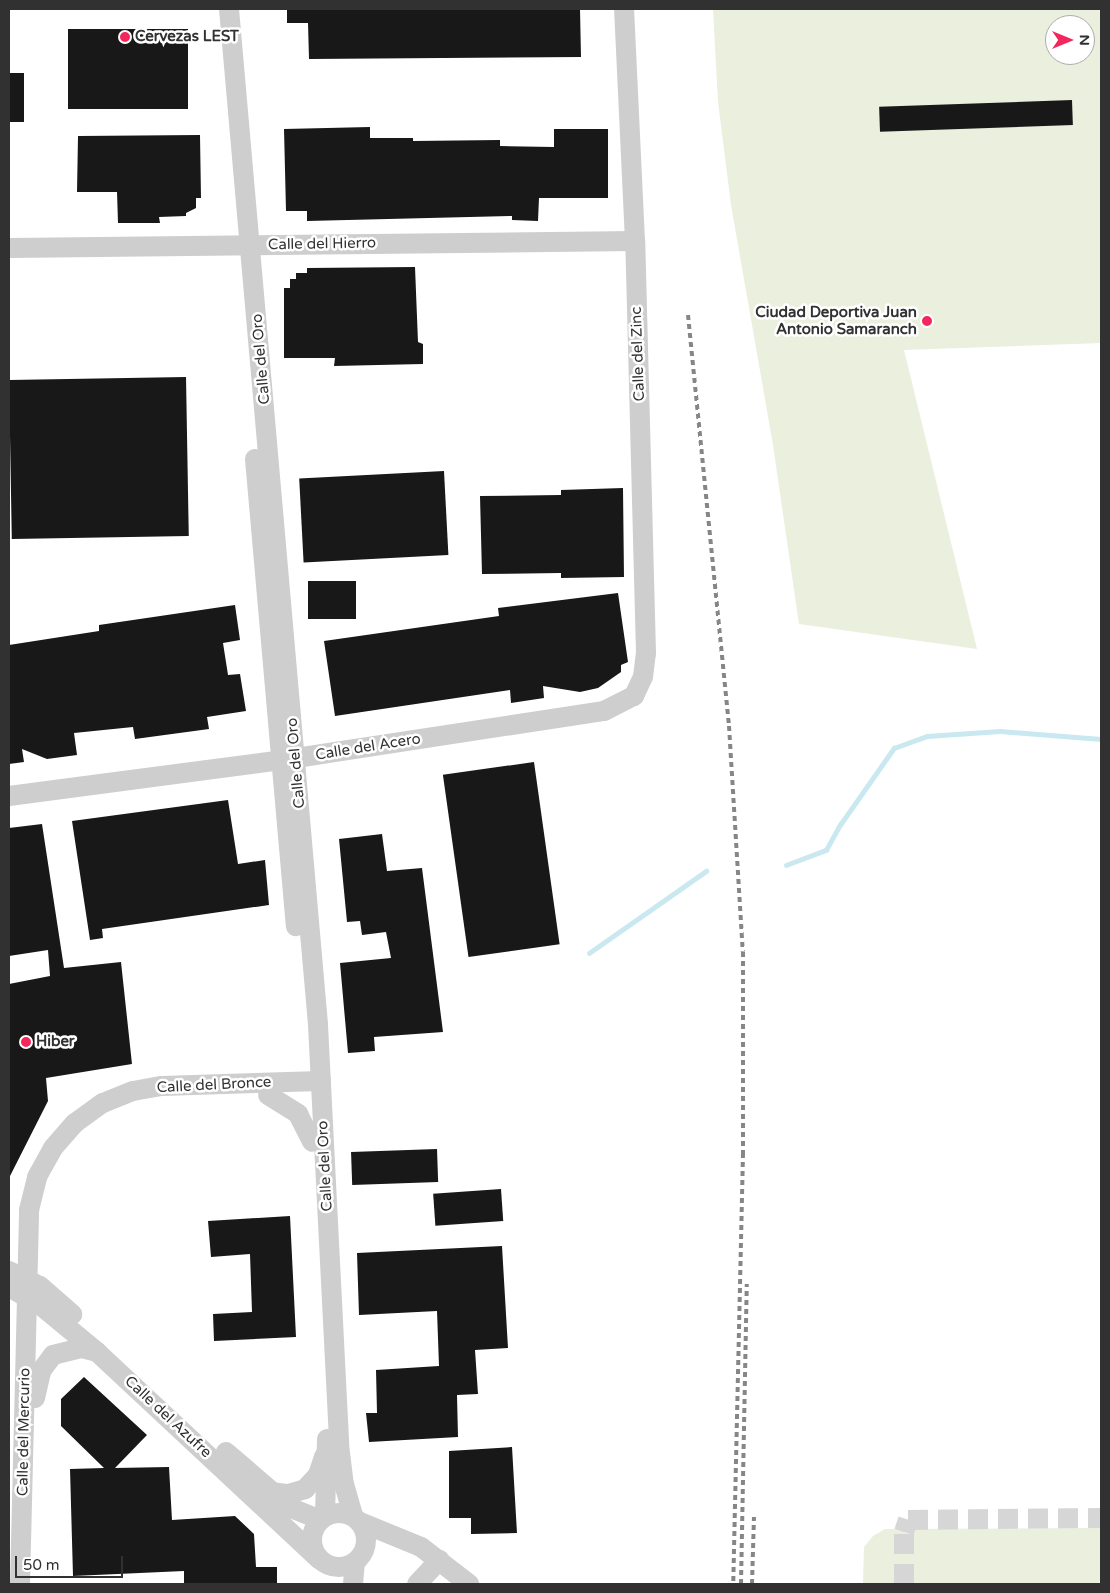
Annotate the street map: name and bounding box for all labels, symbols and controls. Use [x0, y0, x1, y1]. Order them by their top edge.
north arrow [1045, 15, 1095, 65]
place label: Cervezas LEST [135, 28, 239, 46]
marker: Cervezas LEST [119, 31, 131, 43]
text: N [1076, 34, 1093, 46]
street label: Calle del Hierro [268, 234, 376, 254]
place label: Ciudad Deportiva Juan Antonio Samaranch [755, 303, 917, 338]
street label: Calle del Zinc [627, 306, 649, 402]
street label: Calle del Oro [248, 313, 274, 405]
marker: Ciudad Deportiva Juan Antonio Samaranch [921, 315, 933, 327]
street label: Calle del Oro [283, 717, 309, 809]
street label: Calle del Acero [314, 730, 422, 764]
place label: Hiber [36, 1033, 75, 1051]
marker: Hiber [20, 1036, 32, 1048]
street label: Calle del Bronce [156, 1073, 272, 1097]
street label: Calle del Oro [314, 1120, 336, 1212]
street label: Calle del Mercurio [14, 1368, 34, 1496]
street label: Calle del Azufre [121, 1372, 215, 1462]
scale bar [18, 1546, 125, 1578]
text: 50 m [23, 1556, 60, 1574]

